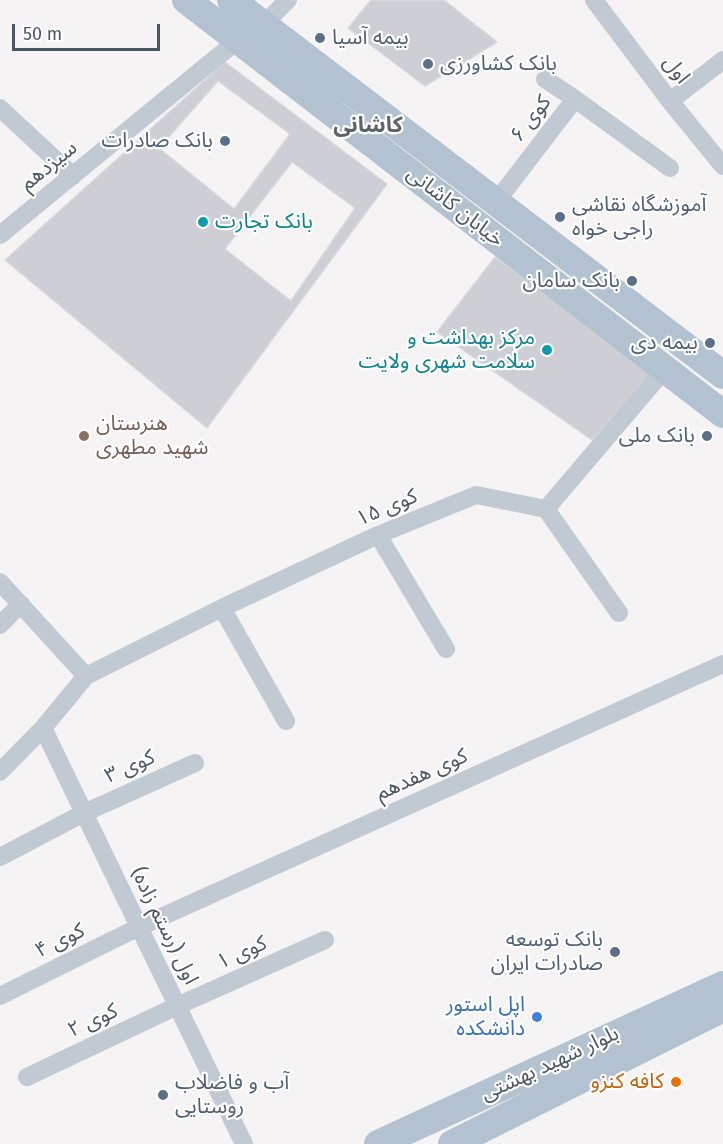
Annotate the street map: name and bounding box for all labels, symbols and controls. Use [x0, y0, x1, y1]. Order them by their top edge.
scale bar [15, 12, 164, 50]
text: 50 m [23, 23, 62, 45]
place label: بیمه آسیا [332, 25, 409, 51]
marker: بیمه آسیا [313, 31, 327, 45]
place label: بانک کشاورزی [440, 51, 557, 77]
street label: اول [657, 51, 695, 89]
marker: بانک کشاورزی [421, 57, 435, 71]
street label: کوی ۶ [505, 91, 557, 147]
district label: کاشانی [333, 113, 403, 139]
place label: بانک صادرات [101, 128, 213, 154]
marker: بانک صادرات [218, 134, 232, 148]
street label: سیزدهم [15, 135, 83, 197]
street label: خیابان کاشانی [401, 161, 509, 253]
place label: آموزشگاه نقاشی راجی خواه [572, 192, 706, 242]
place label: بانک تجارت [215, 209, 313, 235]
marker: آموزشگاه نقاشی راجی خواه [553, 210, 567, 224]
marker: بانک تجارت [196, 215, 210, 229]
place label: بانک سامان [522, 268, 620, 294]
marker: بانک سامان [625, 274, 639, 288]
place label: مرکز بهداشت و سلامت شهری ولایت [359, 325, 535, 375]
place label: بیمه دی [631, 330, 698, 356]
marker: بیمه دی [703, 336, 717, 350]
marker: مرکز بهداشت و سلامت شهری ولایت [540, 343, 554, 357]
place label: هنرستان شهید مطهری [96, 411, 209, 461]
place label: بانک ملی [619, 423, 695, 449]
marker: هنرستان شهید مطهری [77, 429, 91, 443]
marker: بانک ملی [700, 429, 714, 443]
street label: کوی ۱۵ [353, 484, 421, 532]
street label: کوی هفدهم [372, 744, 472, 806]
street label: کوی ۳ [101, 745, 159, 789]
street label: اول (رستم زاده) [125, 863, 203, 989]
street label: کوی ۴ [31, 918, 89, 964]
place label: بانک توسعه صادرات ایران [491, 927, 603, 977]
street label: کوی ۱ [213, 931, 271, 975]
marker: بانک توسعه صادرات ایران [608, 945, 622, 959]
place label: اپل استور دانشکده [446, 992, 525, 1042]
street label: کوی ۲ [64, 999, 122, 1043]
marker: اپل استور دانشکده [530, 1010, 544, 1024]
street label: بلوار شهید بهشتی [477, 1021, 623, 1107]
place label: کافه کنزو [591, 1069, 664, 1095]
place label: آب و فاضلاب روستایی [175, 1070, 289, 1120]
marker: کافه کنزو [669, 1075, 683, 1089]
marker: آب و فاضلاب روستایی [156, 1088, 170, 1102]

